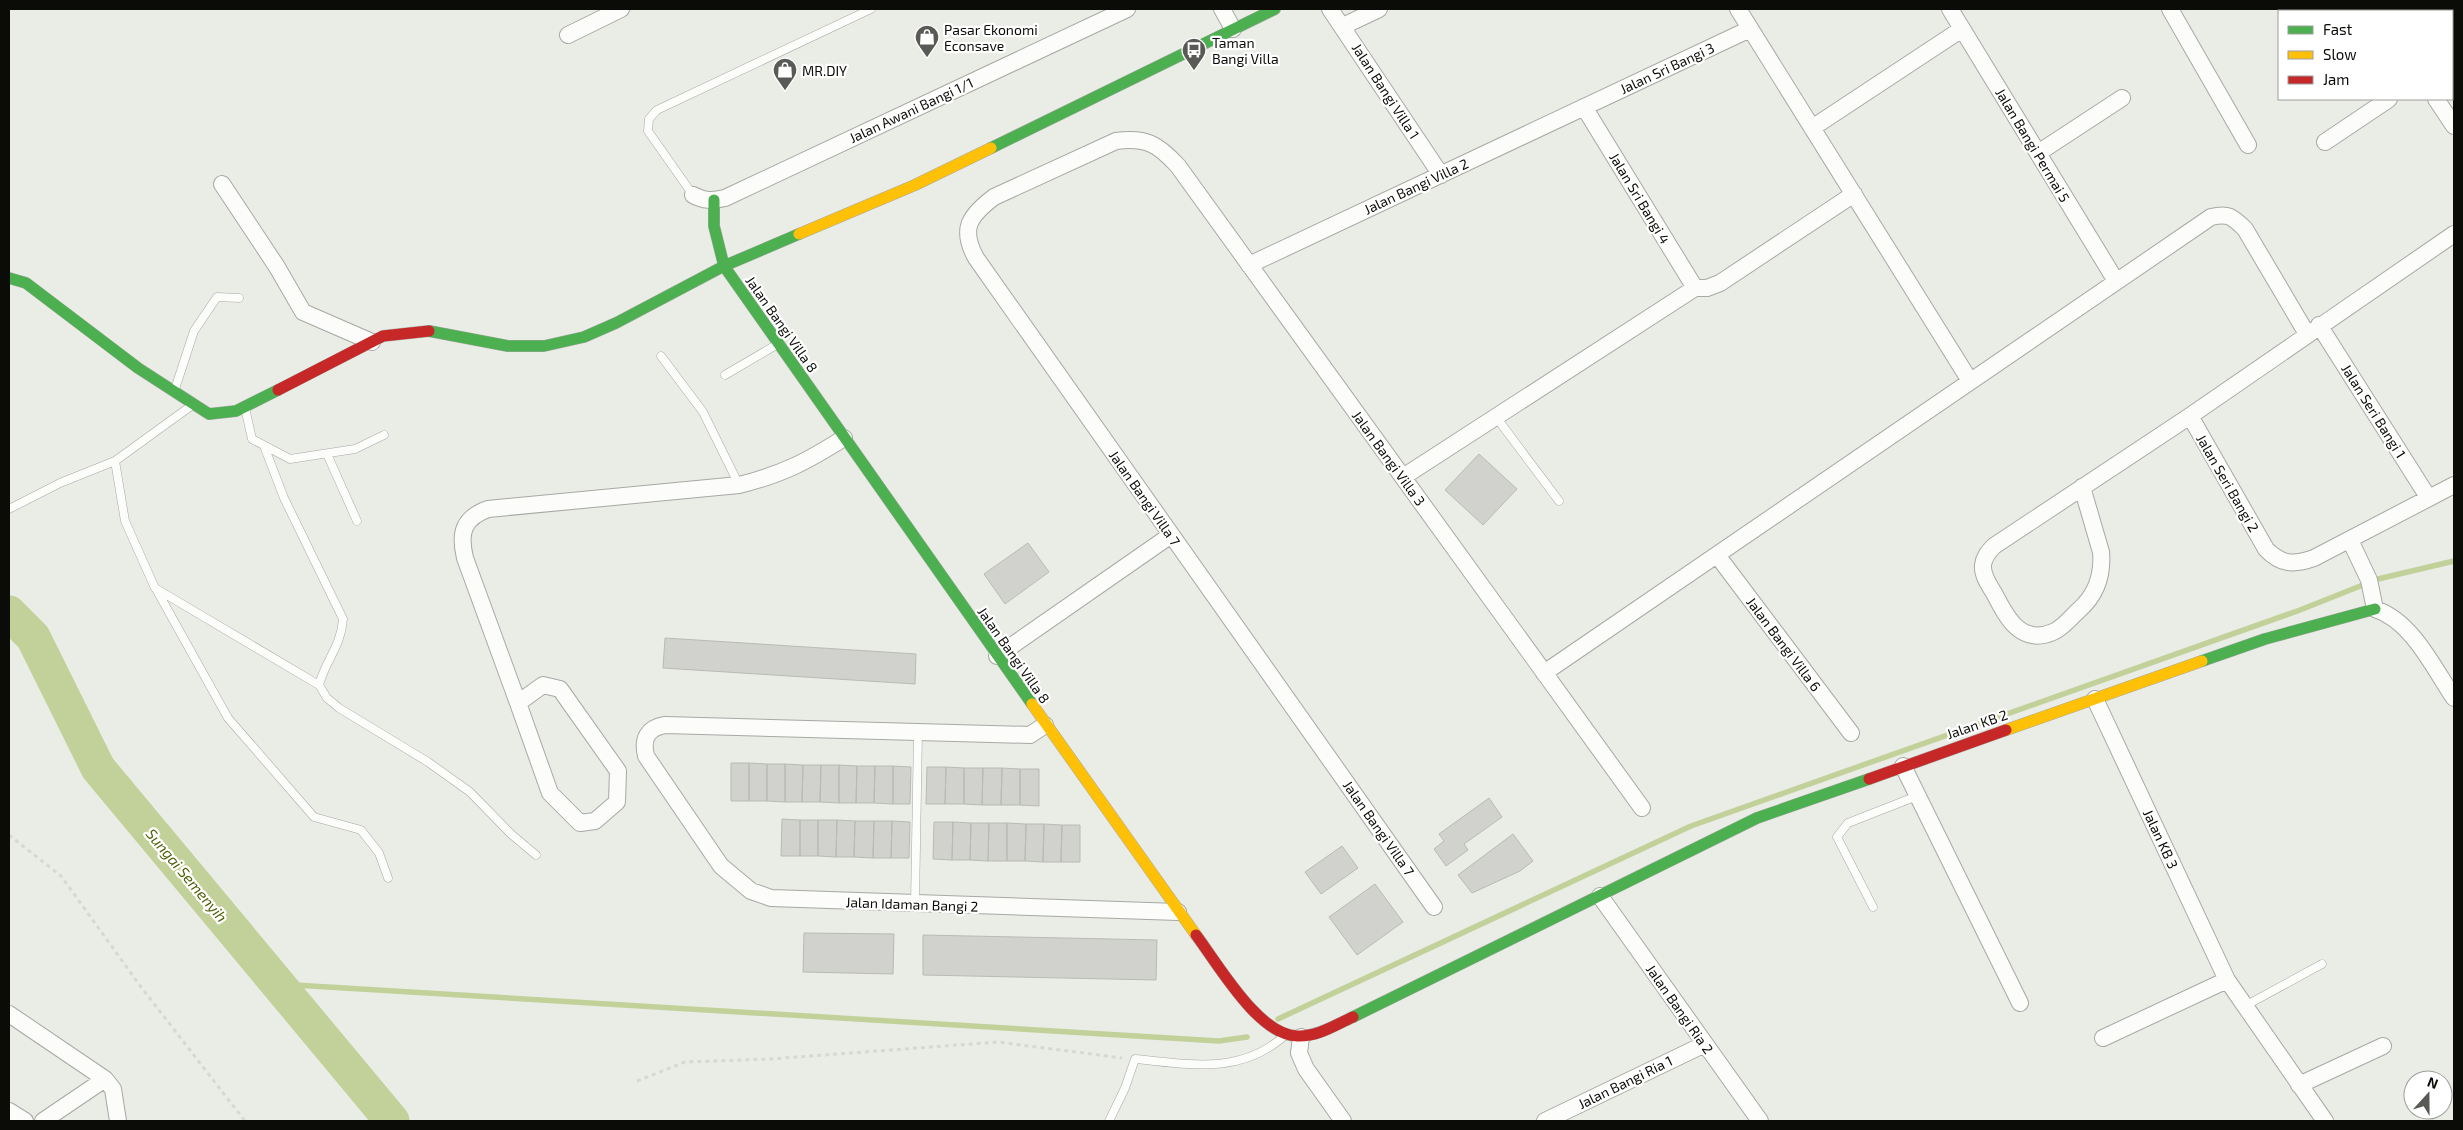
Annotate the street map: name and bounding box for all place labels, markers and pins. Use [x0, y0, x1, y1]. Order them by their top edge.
place label: Pasar Ekonomi Econsave [944, 21, 1038, 54]
shop icon: Pasar Ekonomi Econsave [914, 24, 940, 58]
place label: Taman Bangi Villa [1212, 34, 1279, 67]
bus stop icon: Taman Bangi Villa [1181, 37, 1207, 71]
shop icon: MR.DIY [772, 57, 798, 91]
place label: MR.DIY [802, 62, 847, 79]

